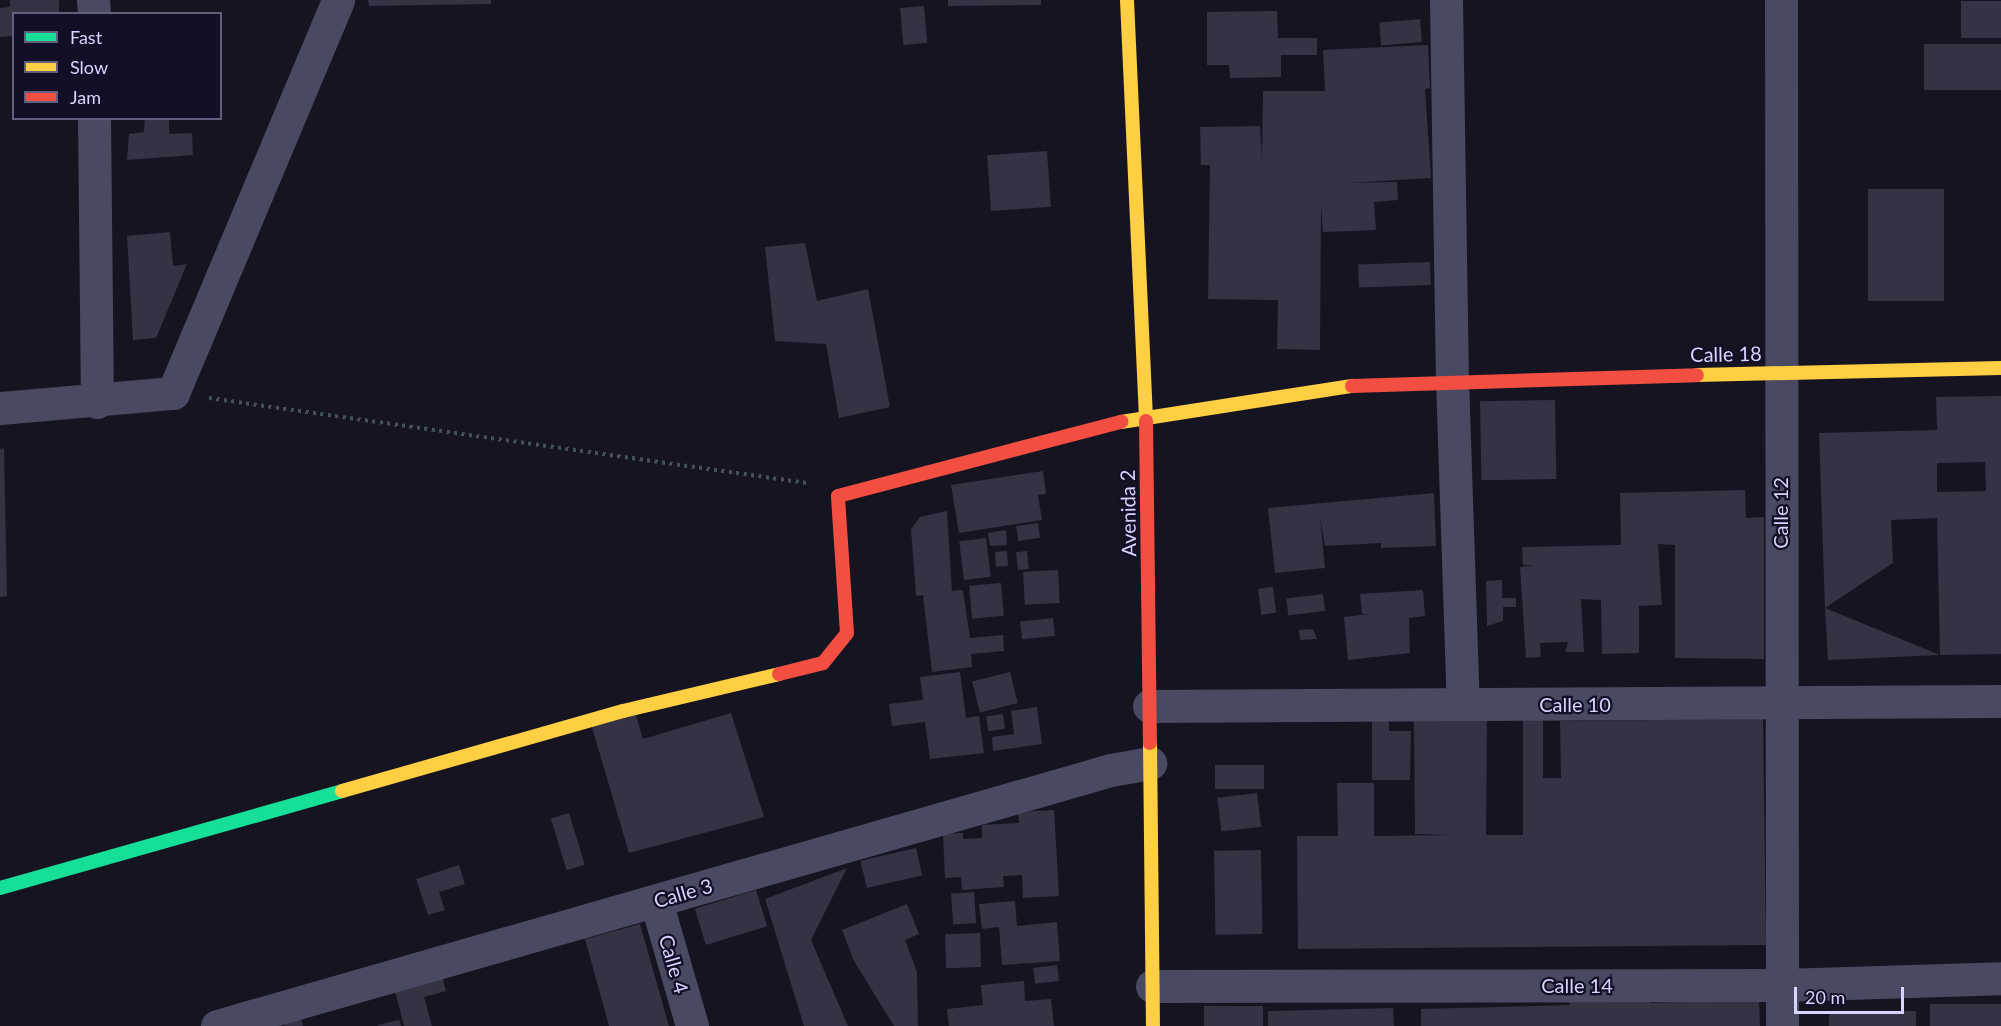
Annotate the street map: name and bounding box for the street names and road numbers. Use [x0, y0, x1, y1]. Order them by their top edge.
street label: Calle 18 [1690, 341, 1762, 367]
street label: Avenida 2 [1115, 469, 1141, 557]
street label: Calle 12 [1768, 477, 1792, 549]
street label: Calle 10 [1539, 692, 1611, 716]
street label: Calle 3 [651, 873, 715, 913]
street label: Calle 4 [654, 932, 694, 996]
street label: Calle 14 [1541, 973, 1613, 997]

